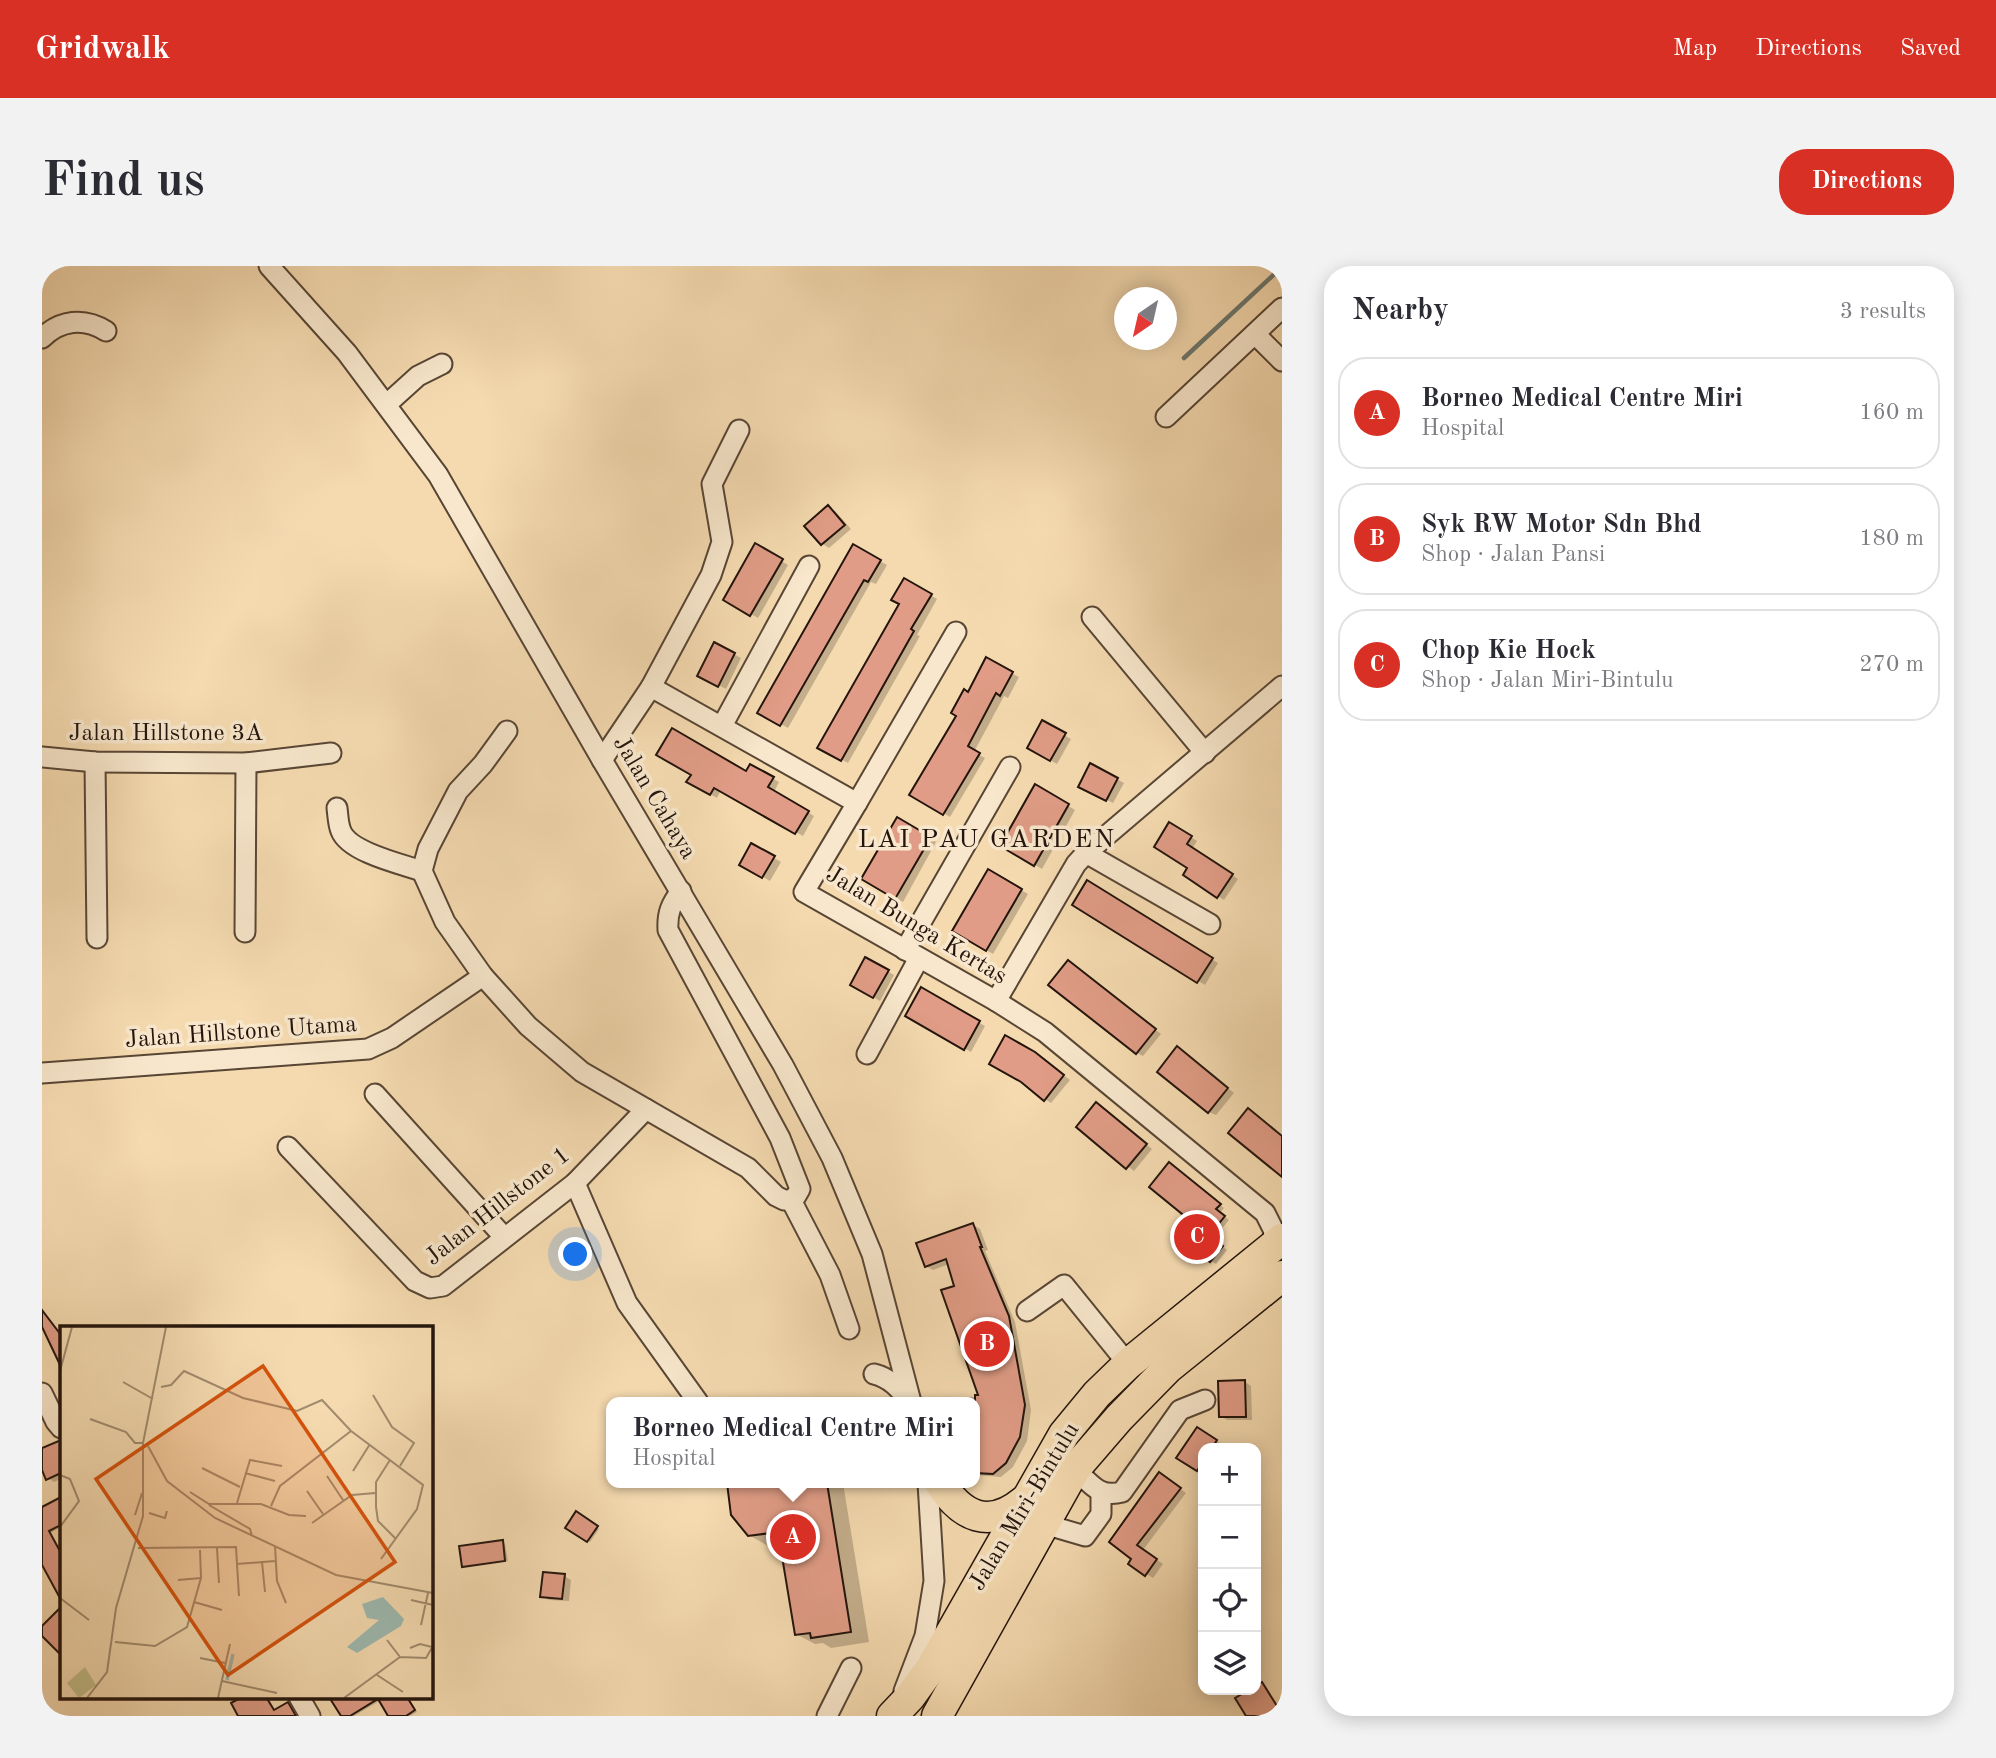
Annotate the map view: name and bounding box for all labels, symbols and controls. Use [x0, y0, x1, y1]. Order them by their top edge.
text: Gridwalk [35, 33, 170, 66]
text: Map [1673, 37, 1717, 61]
text: Directions [1755, 37, 1862, 61]
text: Saved [1900, 37, 1961, 61]
button: Directions [1779, 149, 1954, 215]
text: Find us [42, 158, 205, 207]
north arrow [1114, 287, 1177, 350]
text: Nearby [1352, 296, 1449, 326]
text: 3 results [1840, 300, 1926, 323]
text: Borneo Medical Centre Miri [1421, 386, 1743, 412]
text: A [1368, 401, 1386, 424]
text: 160 m [1859, 401, 1924, 424]
text: Hospital [1421, 417, 1504, 440]
text: Syk RW Motor Sdn Bhd [1421, 512, 1702, 538]
text: B [1369, 527, 1385, 550]
text: 180 m [1859, 527, 1924, 550]
text: Shop · Jalan Pansi [1421, 543, 1605, 566]
text: Chop Kie Hock [1421, 638, 1596, 664]
text: C [1369, 653, 1385, 676]
text: 270 m [1859, 653, 1924, 676]
text: Shop · Jalan Miri-Bintulu [1421, 669, 1674, 692]
street label: Jalan Hillstone 3A [69, 722, 263, 746]
street label: Jalan Cahaya [608, 732, 700, 864]
district label: LAI PAU GARDEN [858, 827, 1116, 853]
street label: Jalan Bunga Kertas [821, 863, 1011, 989]
street label: Jalan Hillstone Utama [124, 1013, 358, 1053]
street label: Jalan Hillstone 1 [421, 1143, 575, 1271]
pin: C [1174, 1211, 1220, 1263]
your location [558, 1237, 592, 1271]
pin: B [964, 1318, 1010, 1370]
inset map [60, 1326, 432, 1698]
popup [606, 1397, 980, 1488]
text: Borneo Medical Centre Miri [632, 1416, 954, 1442]
street label: Jalan Miri-Bintulu [965, 1419, 1085, 1595]
map controls [1198, 1443, 1261, 1695]
button: + [1198, 1443, 1261, 1506]
text: Hospital [632, 1447, 715, 1470]
button: − [1198, 1506, 1261, 1569]
pin: A [770, 1511, 816, 1563]
button: locate [1198, 1569, 1261, 1632]
button: layers [1198, 1632, 1261, 1695]

